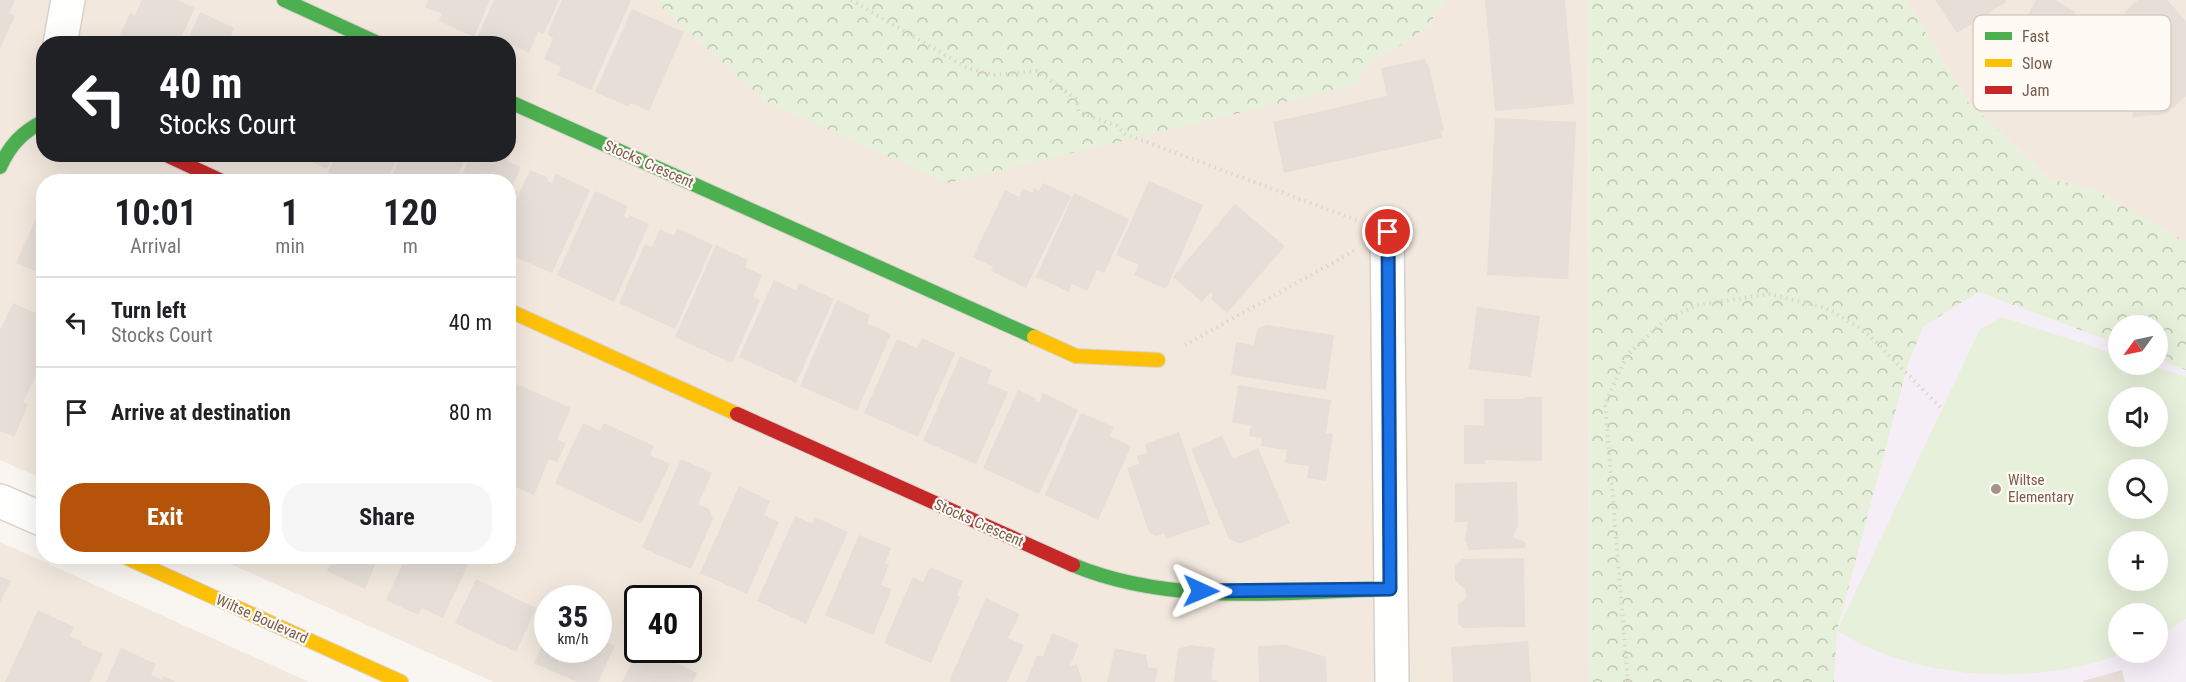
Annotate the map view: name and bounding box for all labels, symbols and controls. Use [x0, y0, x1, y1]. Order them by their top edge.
legend [1973, 15, 2171, 111]
text: Fast [2022, 27, 2049, 46]
text: Slow [2022, 54, 2052, 73]
text: 40 m [159, 59, 242, 108]
icon: left [60, 60, 138, 138]
text: Jam [2022, 81, 2049, 100]
text: Stocks Court [159, 109, 296, 141]
street label: Stocks Crescent [601, 136, 697, 192]
text: 10:01 [114, 192, 197, 234]
text: 1 [281, 192, 299, 234]
text: 120 [383, 192, 438, 234]
pin [1362, 206, 1413, 257]
icon: arrive [1371, 215, 1404, 248]
text: Arrival [130, 234, 181, 258]
text: min [275, 234, 305, 258]
text: m [403, 234, 418, 258]
text: Turn left [111, 298, 186, 323]
icon: left [60, 306, 93, 339]
text: 40 m [449, 310, 492, 335]
north arrow [2108, 315, 2168, 375]
map controls [2108, 315, 2168, 663]
text: Stocks Court [111, 323, 213, 347]
button: sound [2108, 387, 2168, 447]
icon: arrive [60, 396, 93, 429]
text: Arrive at destination [111, 400, 291, 425]
text: 80 m [449, 400, 492, 425]
button: search [2108, 459, 2168, 519]
place label: Wiltse Elementary [2008, 471, 2074, 506]
marker: Wiltse Elementary [1989, 482, 2003, 496]
button: Exit [60, 483, 270, 552]
button: Share [282, 483, 492, 552]
street label: Stocks Crescent [931, 495, 1027, 551]
button: + [2108, 531, 2168, 591]
position arrow [1169, 559, 1233, 623]
speed limit sign: 40 [624, 585, 702, 663]
street label: Wiltse Boulevard [213, 591, 311, 647]
text: 35 [558, 599, 588, 634]
button: − [2108, 603, 2168, 663]
text: km/h [558, 630, 588, 648]

